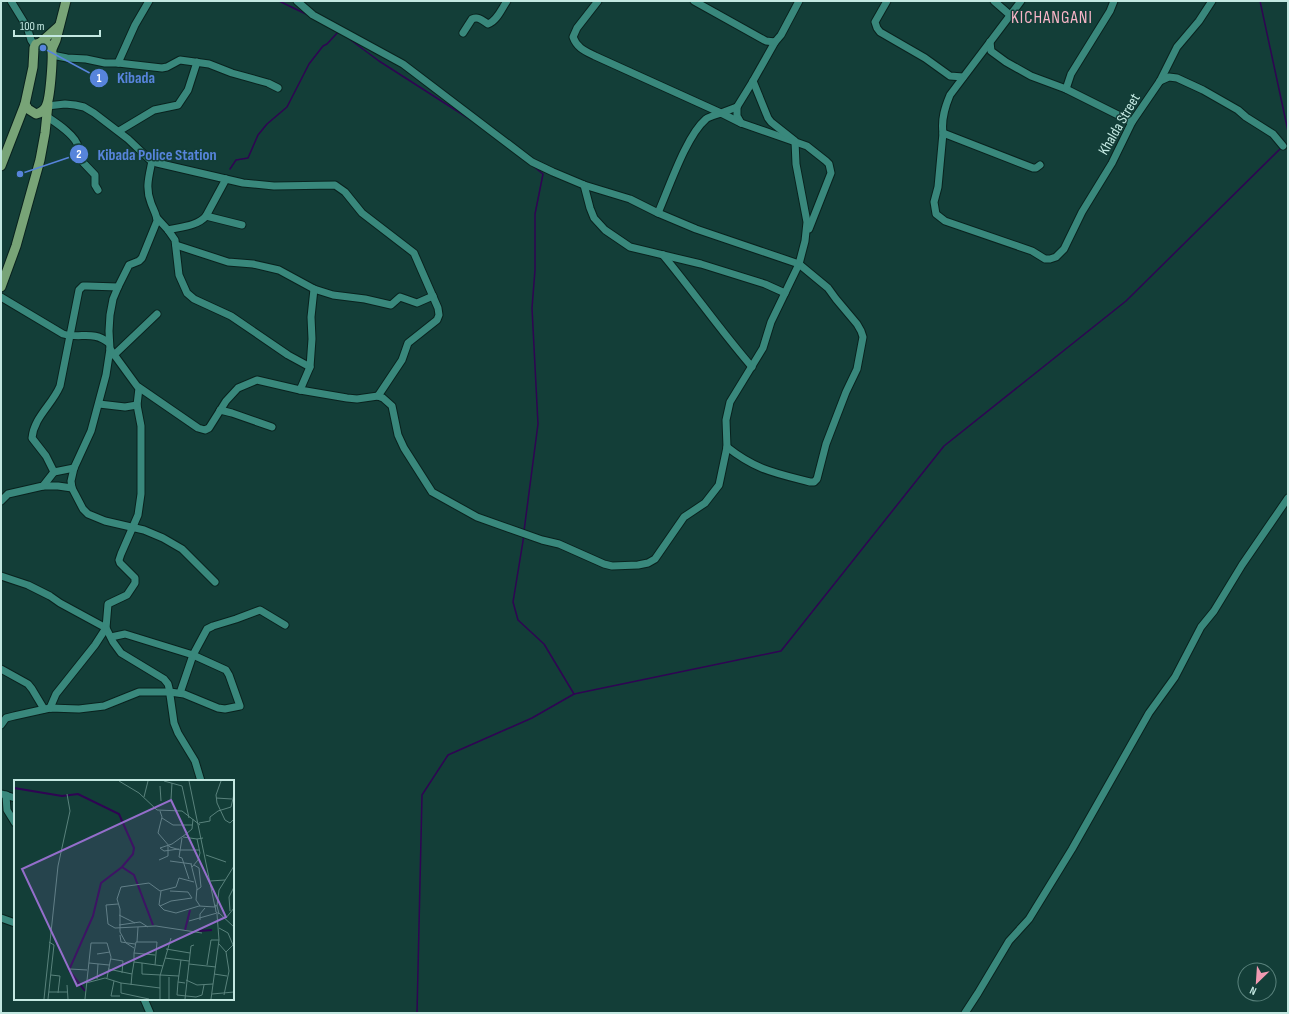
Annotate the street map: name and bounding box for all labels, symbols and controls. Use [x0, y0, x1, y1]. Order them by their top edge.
district label: KICHANGANI [1011, 8, 1093, 28]
scale bar [14, 12, 100, 38]
text: 100 m [20, 19, 45, 34]
callout: Kibada [89, 64, 163, 92]
text: Kibada [117, 69, 155, 88]
text: 1 [97, 71, 102, 86]
street label: Khalda Street [1094, 90, 1145, 158]
callout: Kibada Police Station [69, 140, 225, 168]
text: Kibada Police Station [97, 146, 217, 165]
text: 2 [76, 147, 82, 162]
inset map [14, 780, 234, 1000]
north arrow [1237, 962, 1277, 1002]
text: N [1247, 983, 1258, 998]

